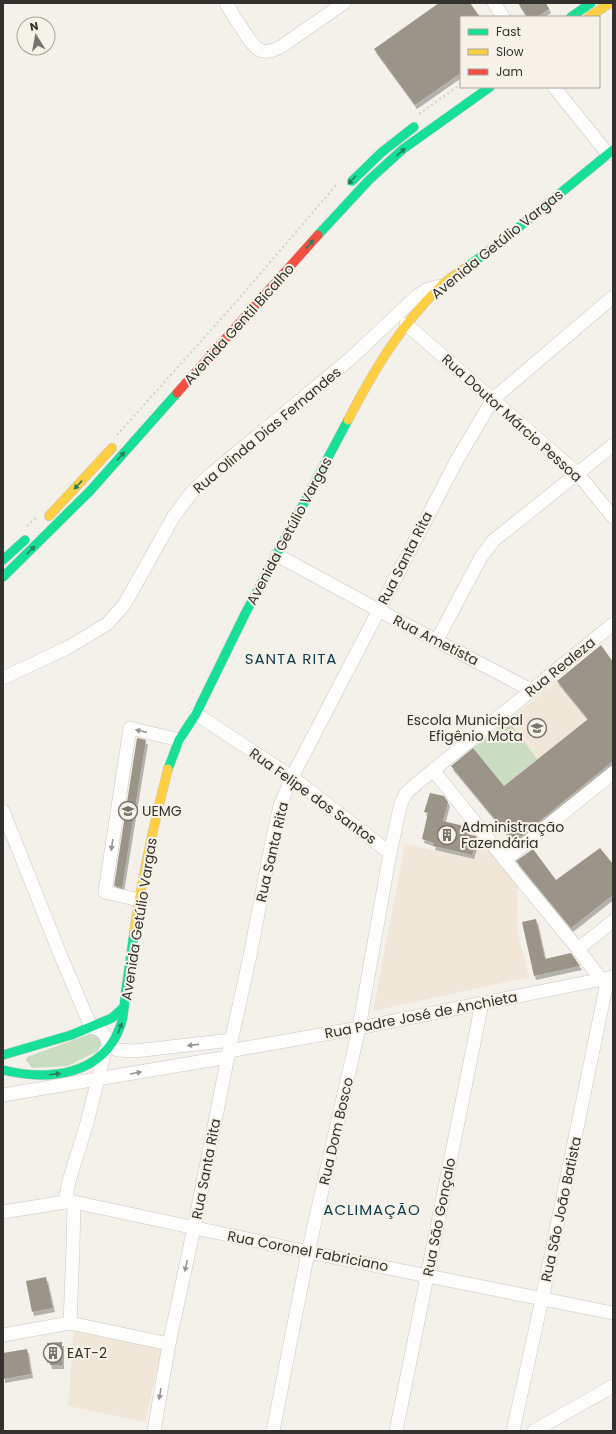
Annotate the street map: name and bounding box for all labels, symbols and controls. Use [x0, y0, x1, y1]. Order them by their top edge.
north arrow [16, 16, 56, 56]
legend [460, 16, 600, 88]
text: N [29, 18, 40, 35]
text: Fast [496, 23, 521, 40]
text: Slow [496, 43, 524, 60]
text: Jam [496, 63, 523, 80]
one-way arrow [396, 147, 406, 156]
one-way arrow [348, 176, 357, 185]
street label: Avenida Getúlio Vargas [427, 184, 567, 304]
one-way arrow [305, 240, 314, 249]
street label: Avenida Gentil Bicalho [179, 259, 299, 389]
street label: Rua Doutor Márcio Pessoa [437, 349, 587, 487]
street label: Rua Olinda Dias Fernandes [189, 362, 345, 498]
one-way arrow [116, 452, 125, 461]
street label: Avenida Getúlio Vargas [242, 454, 336, 608]
one-way arrow [73, 480, 83, 490]
street label: Rua Santa Rita [373, 508, 437, 608]
one-way arrow [26, 545, 36, 555]
street label: Rua Ametista [390, 610, 482, 670]
street label: Rua Realeza [521, 632, 599, 702]
district label: SANTA RITA [245, 648, 337, 669]
place label: Escola Municipal Efigênio Mota [407, 710, 523, 746]
school or university icon: Escola Municipal Efigênio Mota [526, 717, 548, 739]
one-way arrow [135, 728, 147, 734]
street label: Rua Felipe dos Santos [245, 743, 381, 849]
school or university icon: UEMG [117, 800, 139, 822]
street label: Rua Santa Rita [251, 800, 293, 904]
place label: UEMG [142, 801, 182, 821]
place label: Administração Fazendária [461, 817, 564, 853]
building icon: Administração Fazendária [436, 824, 458, 846]
street label: Avenida Getúlio Vargas [116, 836, 162, 1002]
one-way arrow [109, 839, 115, 851]
street label: Rua Padre José de Anchieta [323, 986, 519, 1044]
one-way arrow [117, 1021, 123, 1033]
one-way arrow [187, 1042, 199, 1048]
one-way arrow [130, 1069, 142, 1075]
one-way arrow [49, 1070, 62, 1077]
street label: Rua Dom Bosco [314, 1075, 358, 1187]
street label: Rua Santa Rita [186, 1117, 226, 1221]
street label: Rua São João Batista [536, 1135, 586, 1283]
street label: Rua São Gonçalo [418, 1156, 460, 1278]
district label: ACLIMAÇÃO [323, 1199, 421, 1220]
street label: Rua Coronel Fabriciano [226, 1226, 390, 1276]
one-way arrow [183, 1260, 189, 1272]
building icon: EAT-2 [42, 1342, 64, 1364]
place label: EAT-2 [67, 1343, 107, 1363]
one-way arrow [157, 1387, 163, 1400]

